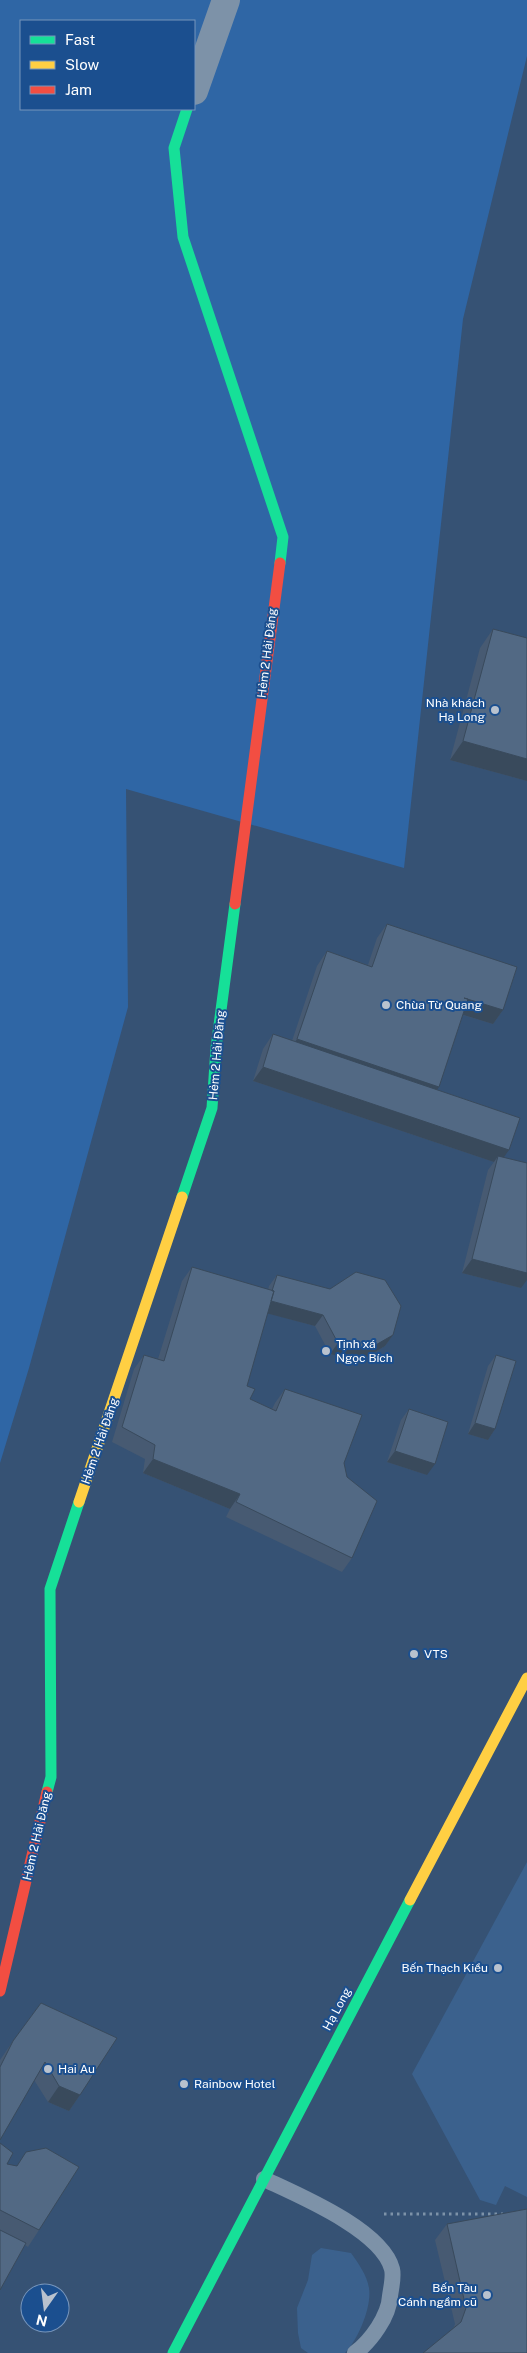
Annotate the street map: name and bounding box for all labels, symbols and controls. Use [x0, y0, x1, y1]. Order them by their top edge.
legend [20, 20, 195, 110]
text: Fast [65, 31, 95, 48]
text: Slow [65, 56, 100, 73]
text: Jam [65, 81, 92, 98]
street label: Hẻm 2 Hải Đăng [255, 607, 279, 699]
place label: Nhà khách Hạ Long [426, 696, 485, 724]
marker: Nhà khách Hạ Long [489, 704, 501, 716]
place label: Chùa Từ Quang [396, 998, 482, 1012]
marker: Chùa Từ Quang [380, 999, 392, 1011]
street label: Hẻm 2 Hải Đăng [206, 1009, 228, 1101]
place label: Tịnh xá Ngọc Bích [336, 1337, 393, 1365]
marker: Tịnh xá Ngọc Bích [320, 1345, 332, 1357]
street label: Hẻm 2 Hải Đăng [79, 1396, 121, 1486]
place label: VTS [424, 1647, 448, 1661]
marker: VTS [408, 1648, 420, 1660]
street label: Hẻm 2 Hải Đăng [20, 1790, 54, 1882]
place label: Bến Thạch Kiều [401, 1961, 488, 1975]
marker: Bến Thạch Kiều [492, 1962, 504, 1974]
street label: Hạ Long [320, 1985, 354, 2033]
place label: Hai Au [58, 2062, 95, 2076]
marker: Hai Au [42, 2063, 54, 2075]
place label: Rainbow Hotel [194, 2077, 276, 2091]
marker: Rainbow Hotel [178, 2078, 190, 2090]
place label: Bến Tàu Cánh ngầm cũ [398, 2281, 477, 2309]
north arrow [20, 2283, 70, 2333]
marker: Bến Tàu Cánh ngầm cũ [481, 2289, 493, 2301]
text: N [35, 2312, 49, 2330]

